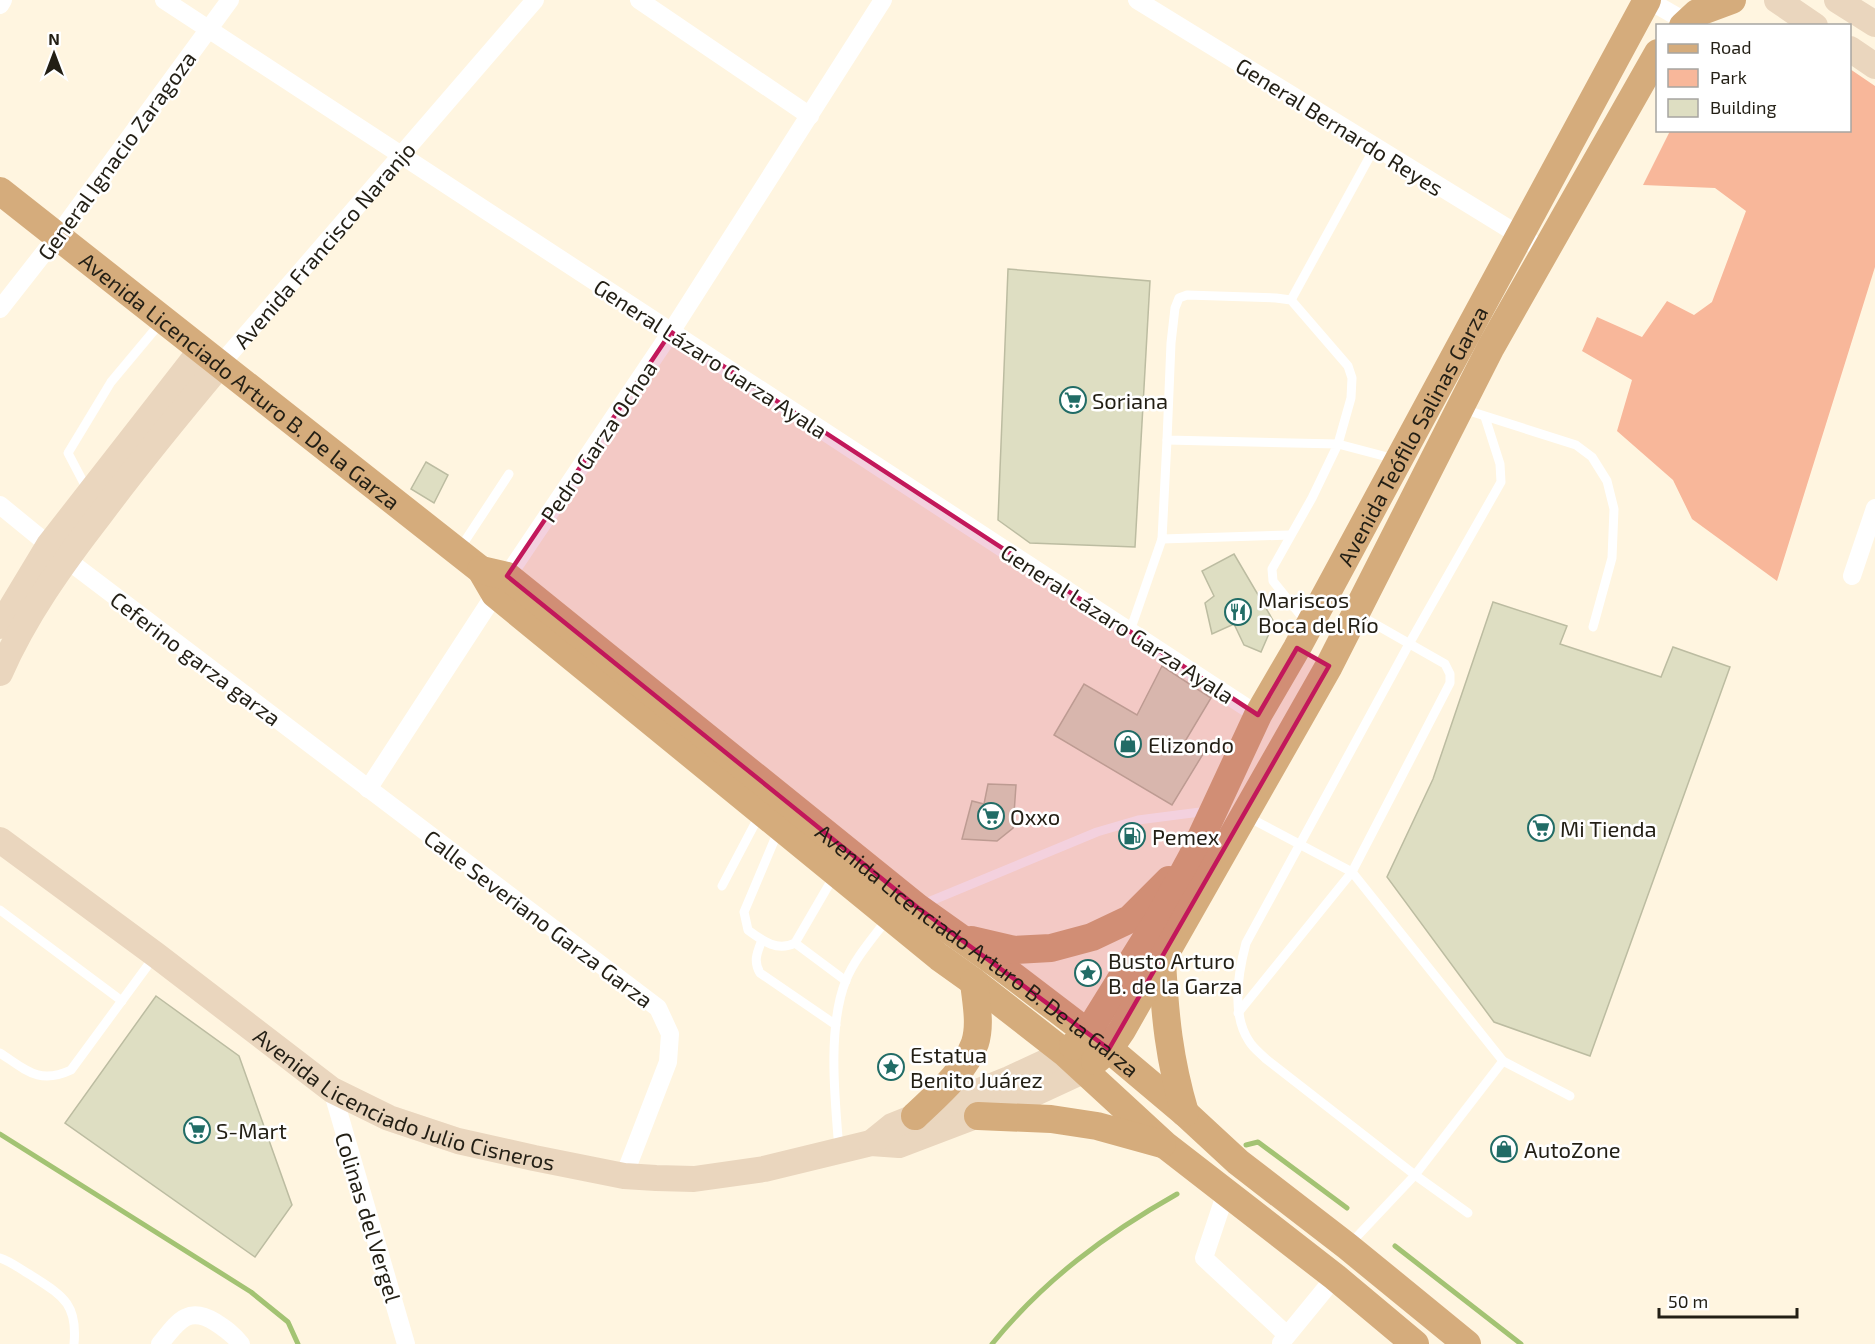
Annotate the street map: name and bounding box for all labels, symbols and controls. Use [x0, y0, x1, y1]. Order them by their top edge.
north arrow [24, 24, 84, 84]
legend [1656, 24, 1851, 132]
text: N [48, 29, 60, 48]
text: Road [1710, 36, 1751, 58]
street label: General Ignacio Zaragoza [31, 45, 201, 265]
street label: General Bernardo Reyes [1232, 52, 1448, 200]
text: Park [1710, 66, 1747, 88]
text: Building [1710, 96, 1777, 118]
street label: Avenida Francisco Naranjo [228, 136, 420, 353]
street label: Avenida Licenciado Arturo B. De la Garza [75, 246, 406, 514]
street label: General Lázaro Garza Ayala [590, 273, 832, 443]
street label: Avenida Teófilo Salinas Garza [1331, 301, 1492, 570]
street label: Pedro Garza Ochoa [534, 355, 662, 527]
supermarket icon: Soriana [1058, 385, 1088, 415]
place label: Soriana [1092, 387, 1168, 413]
street label: General Lázaro Garza Ayala [997, 538, 1239, 708]
street label: Ceferino garza garza [106, 585, 286, 731]
place label: Mariscos Boca del Río [1258, 586, 1379, 637]
restaurant icon: Mariscos Boca del Río [1223, 597, 1253, 627]
shop icon: Elizondo [1113, 729, 1143, 759]
place label: Elizondo [1148, 731, 1234, 757]
supermarket icon: Oxxo [976, 801, 1006, 831]
place label: Oxxo [1010, 803, 1060, 829]
supermarket icon: Mi Tienda [1526, 813, 1556, 843]
place label: Mi Tienda [1560, 815, 1657, 841]
street label: Avenida Licenciado Arturo B. De la Garza [811, 818, 1145, 1082]
fuel station icon: Pemex [1117, 821, 1147, 851]
place label: Pemex [1152, 823, 1220, 849]
street label: Calle Severiano Garza Garza [420, 824, 658, 1012]
place label: Busto Arturo B. de la Garza [1108, 947, 1242, 998]
place icon: Busto Arturo B. de la Garza [1073, 958, 1103, 988]
street label: Avenida Licenciado Julio Cisneros [249, 1022, 557, 1175]
place label: Estatua Benito Juárez [910, 1041, 1043, 1092]
place icon: Estatua Benito Juárez [876, 1052, 906, 1082]
supermarket icon: S-Mart [182, 1115, 212, 1145]
place label: S-Mart [216, 1117, 287, 1143]
street label: Colinas del Vergel [331, 1129, 407, 1306]
shop icon: AutoZone [1489, 1134, 1519, 1164]
place label: AutoZone [1524, 1136, 1621, 1162]
scale bar [1659, 1281, 1797, 1319]
text: 50 m [1668, 1290, 1708, 1312]

